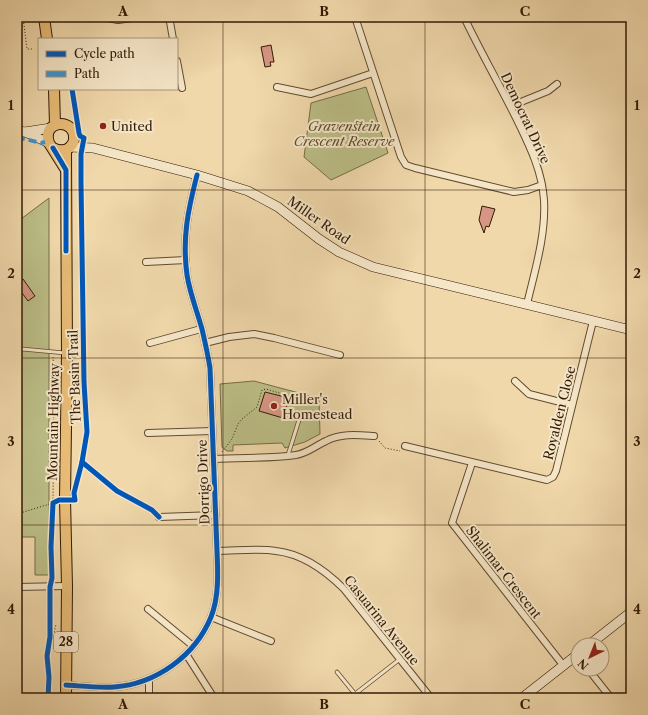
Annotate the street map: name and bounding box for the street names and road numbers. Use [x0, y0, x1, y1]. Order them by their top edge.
street label: Democrat Drive [498, 70, 554, 166]
street label: Miller Road [285, 193, 354, 248]
street label: The Basin Trail [64, 329, 84, 424]
street label: Mountain Highway [44, 362, 62, 481]
street label: Royalden Close [540, 364, 578, 462]
street label: Dorrigo Drive [194, 439, 212, 525]
street label: Shalimar Crescent [463, 522, 545, 622]
street label: Casuarina Avenue [341, 572, 423, 668]
road number: 28 [54, 632, 78, 652]

